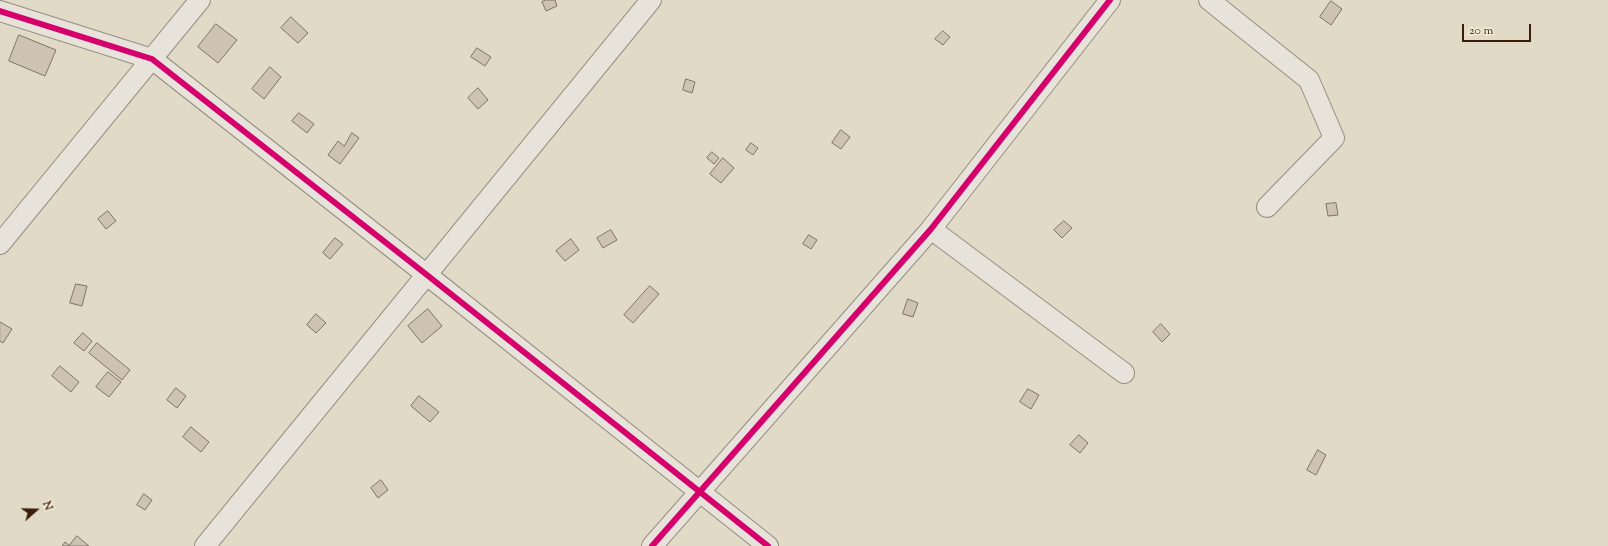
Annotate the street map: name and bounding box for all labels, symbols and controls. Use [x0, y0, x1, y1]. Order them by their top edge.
scale bar [1464, 16, 1533, 42]
text: 20 m [1469, 22, 1493, 40]
north arrow [16, 490, 56, 530]
text: N [38, 499, 56, 513]

